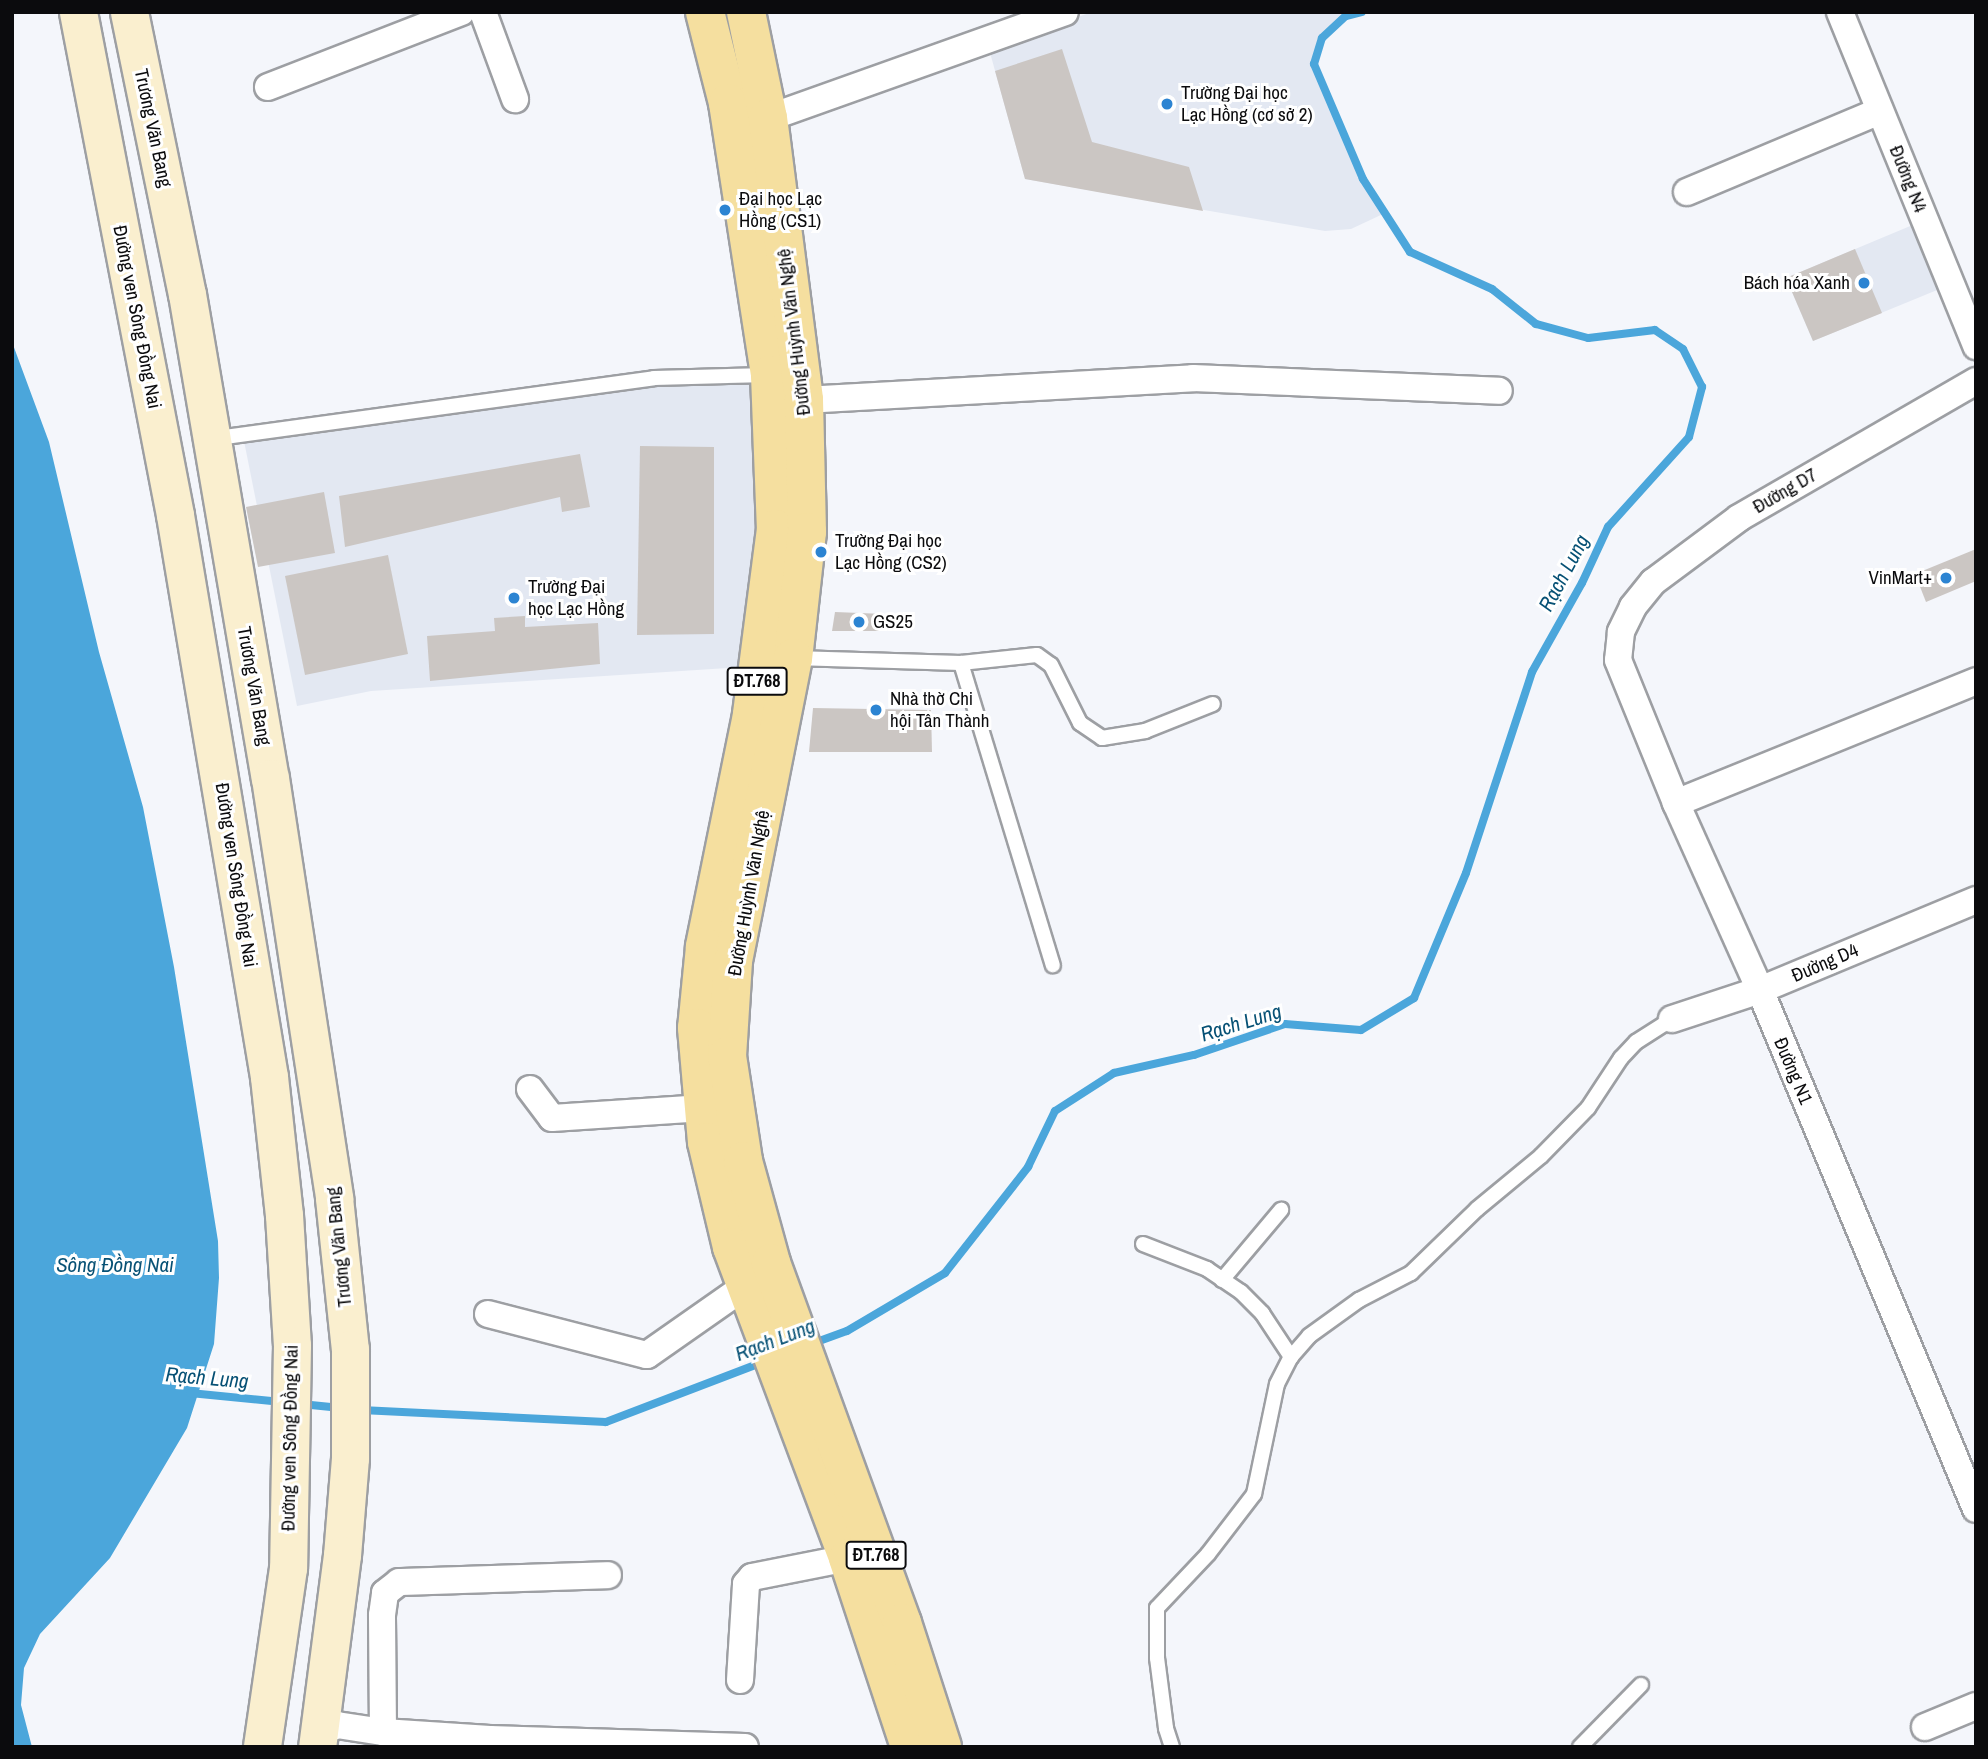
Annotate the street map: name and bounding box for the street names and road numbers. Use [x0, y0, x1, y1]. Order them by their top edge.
street label: Trương Văn Bang [129, 67, 177, 189]
street label: Đường N4 [1884, 142, 1932, 216]
street label: Đường ven Sông Đồng Nai [108, 223, 166, 411]
street label: Đường Huỳnh Văn Nghệ [772, 247, 816, 417]
street label: Đường D7 [1749, 464, 1821, 518]
street label: Trương Văn Bang [232, 625, 276, 747]
road number: ĐT.768 [726, 666, 788, 696]
street label: Đường ven Sông Đồng Nai [210, 781, 262, 969]
street label: Đường Huỳnh Văn Nghệ [723, 808, 775, 978]
street label: Đường D4 [1788, 939, 1862, 987]
street label: Đường N1 [1769, 1034, 1817, 1108]
street label: Trương Văn Bang [321, 1186, 357, 1308]
street label: Đường ven Sông Đồng Nai [277, 1345, 303, 1531]
road number: ĐT.768 [844, 1540, 908, 1570]

